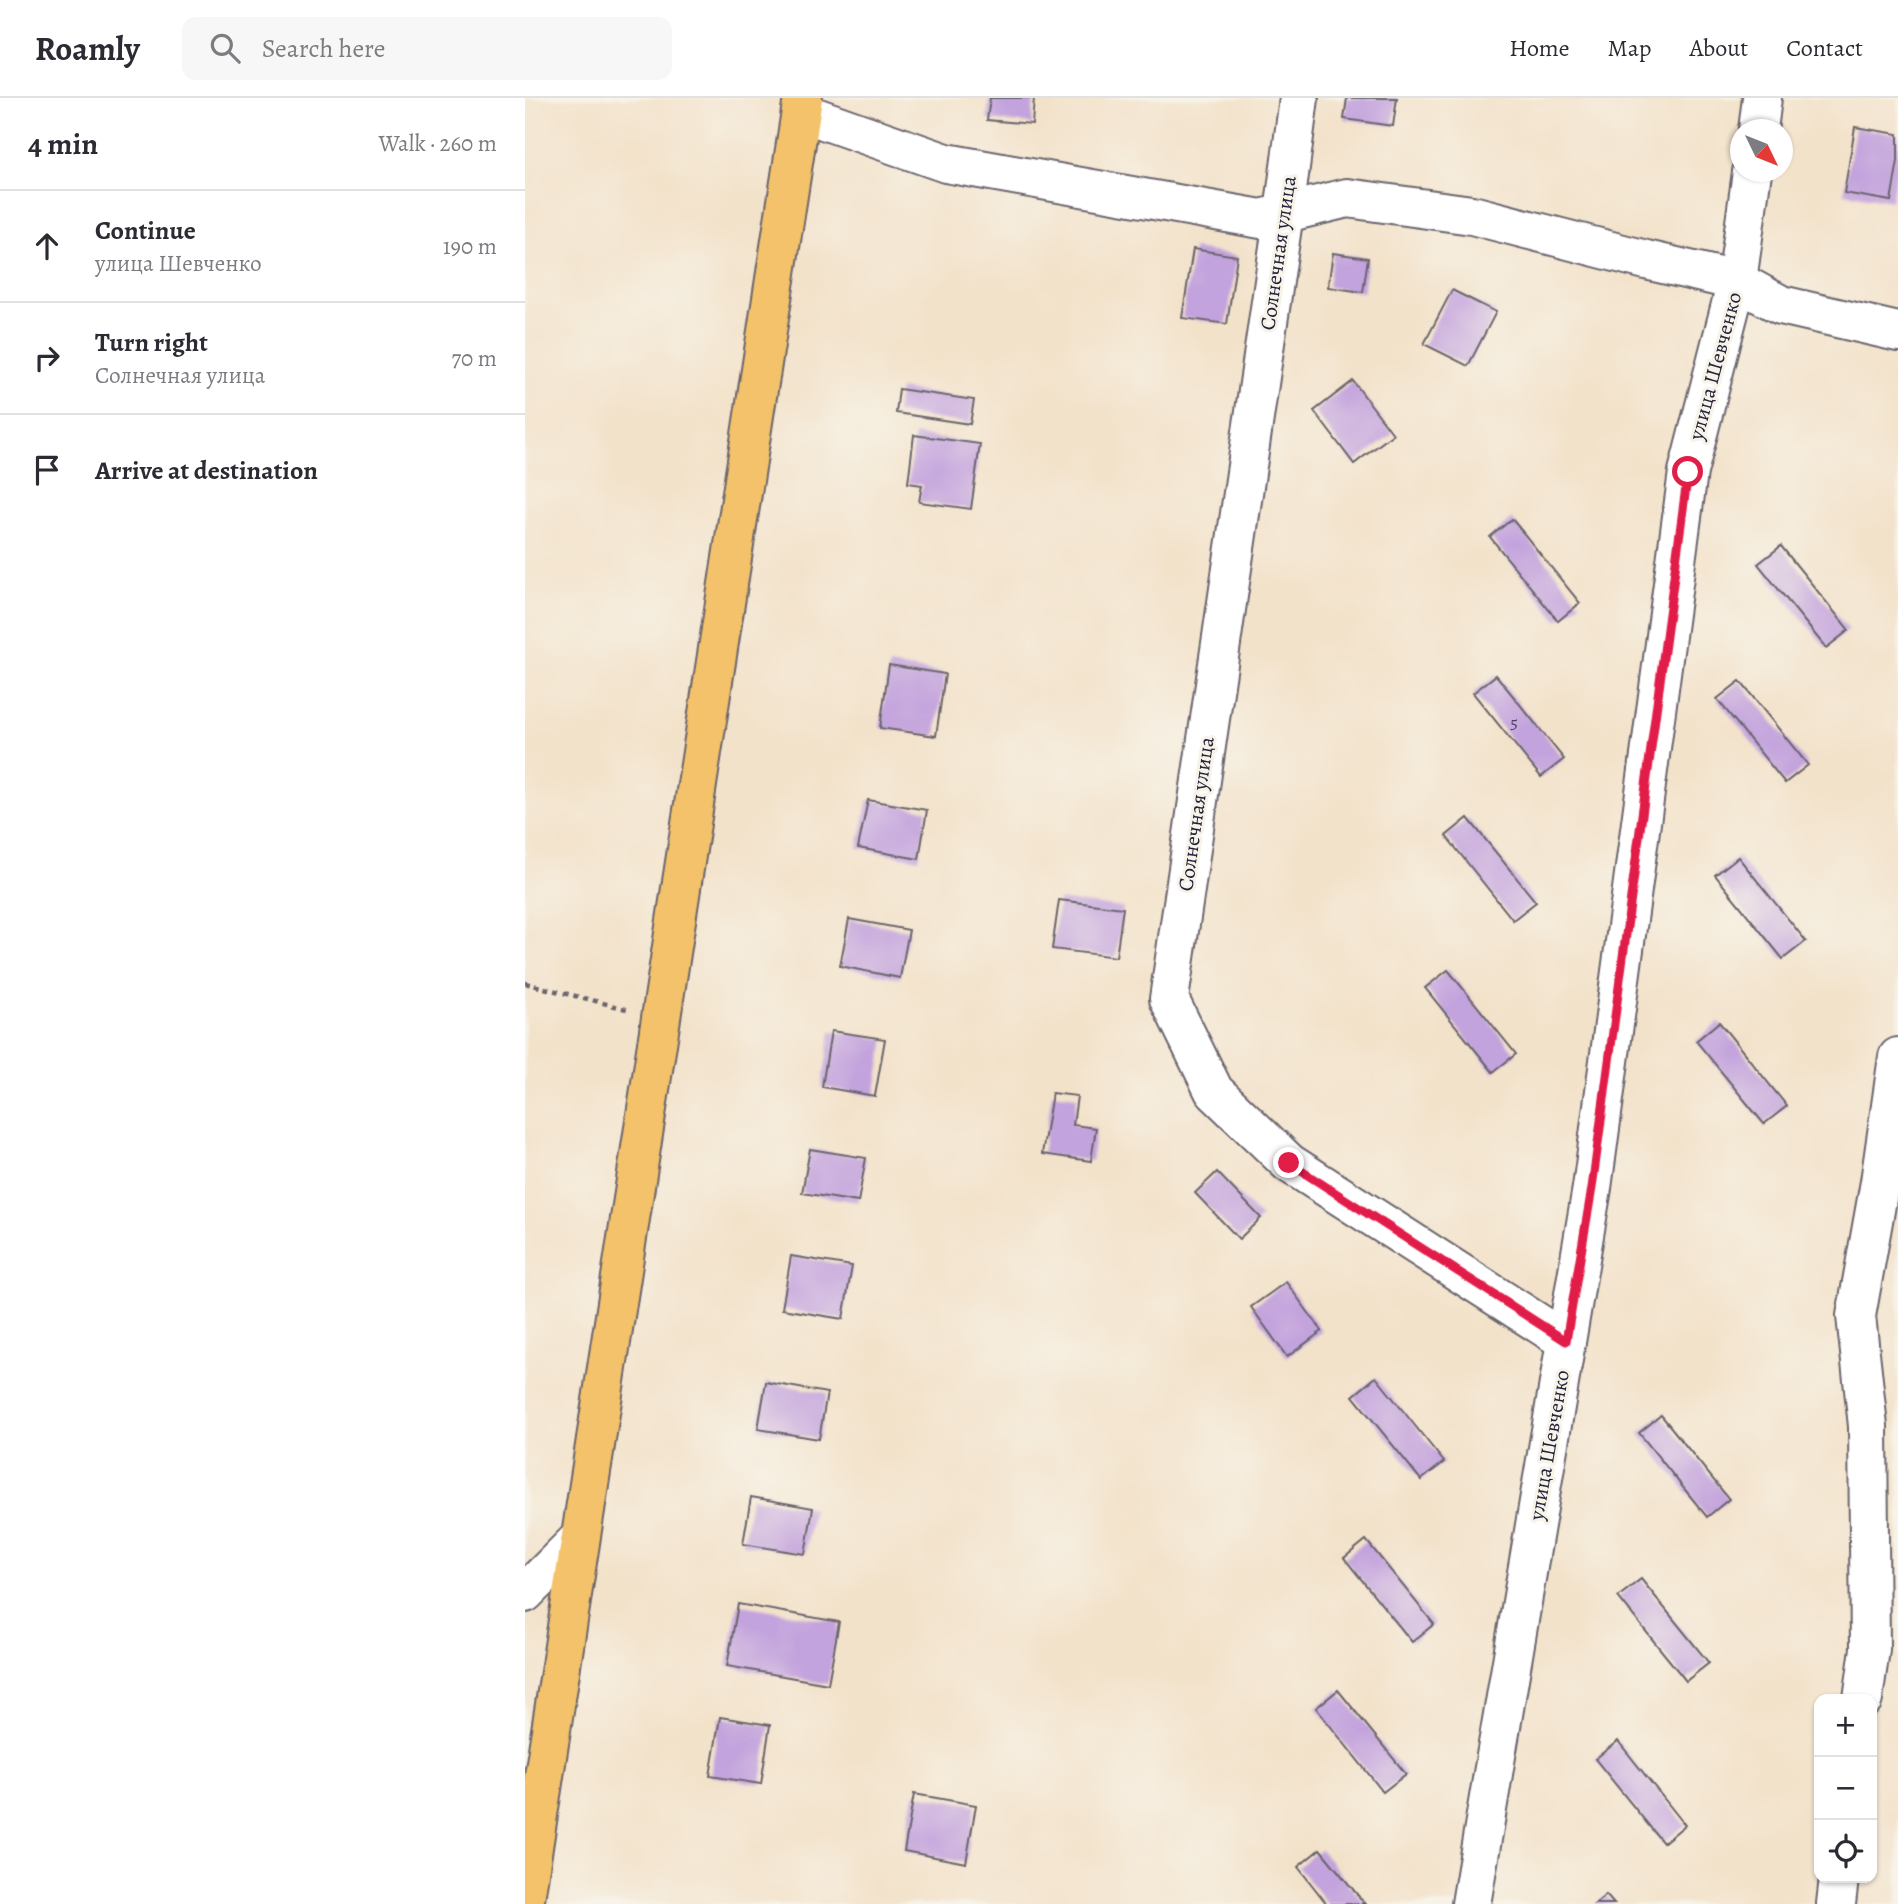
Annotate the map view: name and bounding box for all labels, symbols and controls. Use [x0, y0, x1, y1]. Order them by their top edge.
search box [182, 17, 672, 80]
text: Roamly [35, 26, 140, 71]
icon: search [206, 29, 244, 67]
text: Search here [262, 31, 385, 66]
text: Home [1509, 32, 1570, 64]
text: Map [1608, 32, 1652, 64]
text: About [1690, 32, 1748, 64]
text: Contact [1786, 32, 1863, 64]
north arrow [1730, 119, 1793, 182]
text: 4 min [28, 124, 98, 164]
text: Walk · 260 m [378, 128, 497, 159]
street label: Солнечная улица [1253, 174, 1303, 332]
text: Continue [95, 213, 196, 248]
icon: ahead [28, 227, 66, 265]
text: 190 m [443, 231, 497, 262]
text: улица Шевченко [95, 248, 262, 279]
street label: улица Шевченко [1682, 289, 1748, 444]
text: Turn right [95, 325, 208, 360]
icon: right [28, 339, 66, 377]
text: 70 m [451, 343, 497, 374]
text: Солнечная улица [95, 360, 265, 391]
icon: arrive [28, 451, 66, 489]
text: Arrive at destination [95, 453, 318, 488]
route start [1672, 456, 1703, 487]
house number: 5 [1510, 710, 1518, 734]
street label: Солнечная улица [1171, 735, 1221, 893]
route end [1273, 1147, 1304, 1178]
street label: улица Шевченко [1522, 1368, 1576, 1523]
map controls [1814, 1694, 1877, 1883]
button: + [1814, 1694, 1877, 1757]
button: − [1814, 1757, 1877, 1820]
button: locate [1814, 1820, 1877, 1883]

